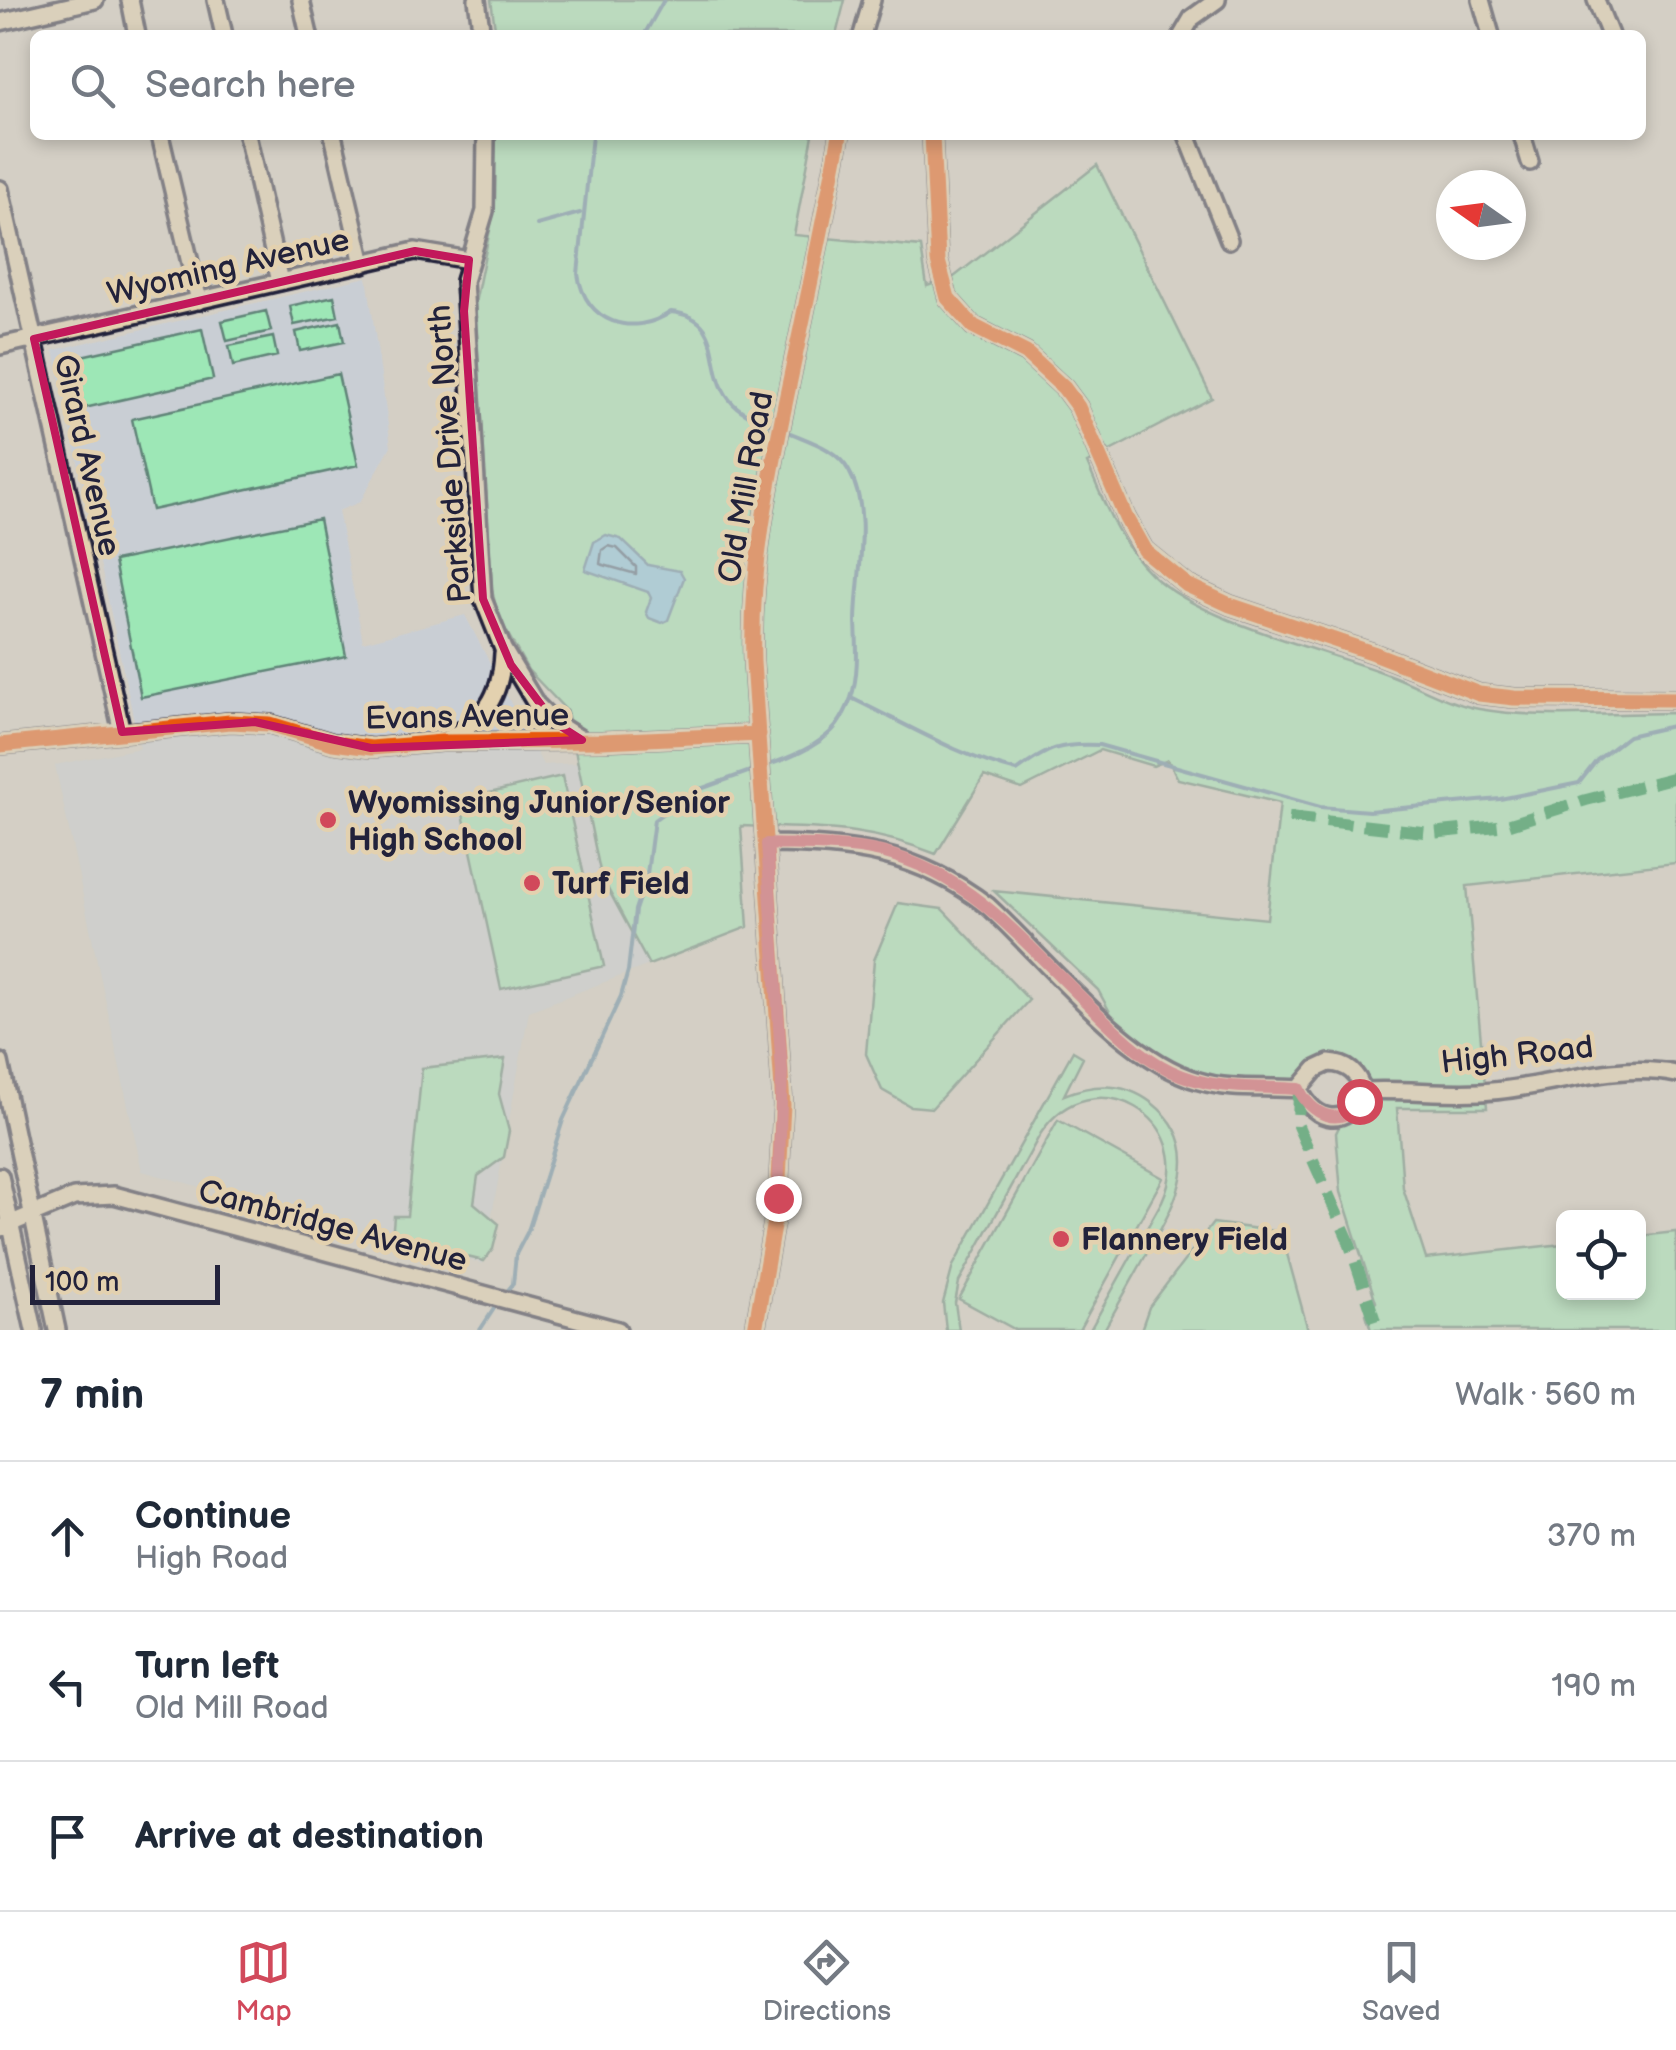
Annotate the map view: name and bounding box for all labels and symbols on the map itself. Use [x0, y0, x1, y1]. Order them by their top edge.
north arrow [1436, 170, 1526, 260]
street label: Wyoming Avenue [104, 221, 353, 314]
street label: Parkside Drive North [421, 303, 480, 604]
street label: Girard Avenue [44, 351, 129, 560]
street label: Old Mill Road [710, 389, 782, 586]
street label: Evans Avenue [365, 696, 569, 739]
place label: Wyomissing Junior/Senior High School [348, 784, 730, 860]
marker: Wyomissing Junior/Senior High School [317, 809, 339, 831]
place label: Turf Field [552, 865, 690, 904]
marker: Turf Field [521, 872, 543, 894]
street label: High Road [1439, 1028, 1595, 1083]
route start [1337, 1079, 1383, 1125]
street label: Cambridge Avenue [194, 1172, 471, 1281]
route end [756, 1176, 802, 1222]
place label: Flannery Field [1081, 1221, 1288, 1260]
marker: Flannery Field [1050, 1228, 1072, 1250]
scale bar [30, 1260, 220, 1304]

